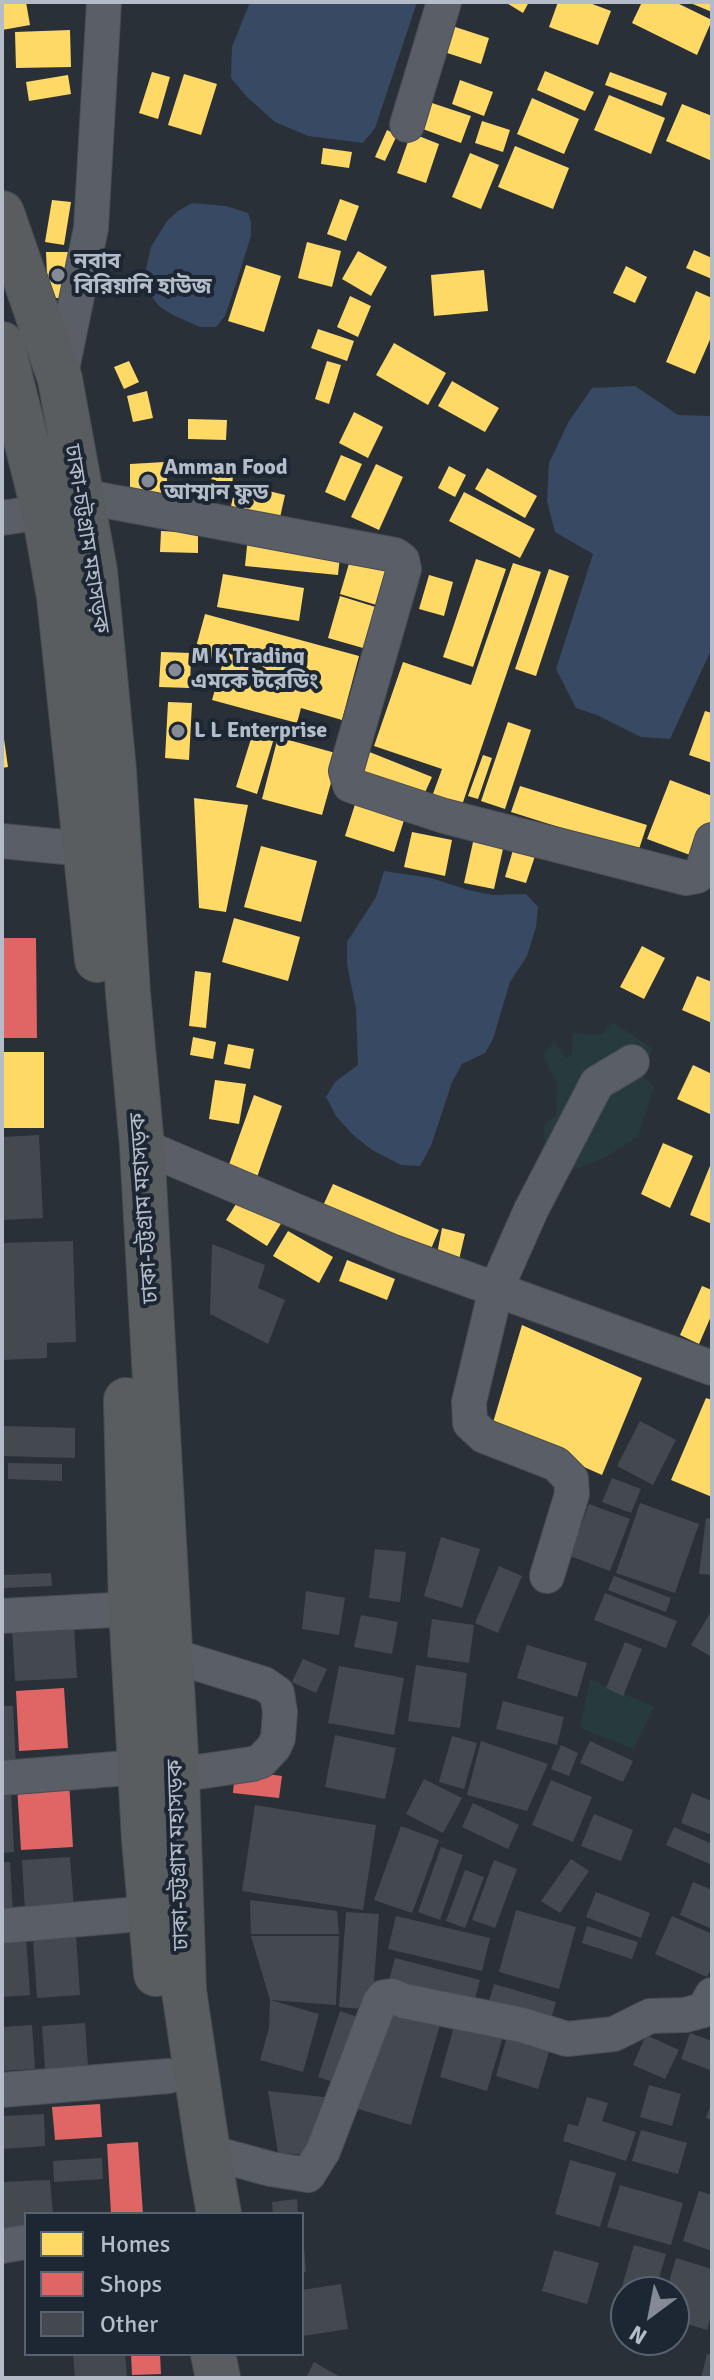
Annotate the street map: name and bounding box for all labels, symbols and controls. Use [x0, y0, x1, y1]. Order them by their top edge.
place label: নবাব বিরিয়ানি হাউজ [74, 249, 212, 300]
marker: নবাব বিরিয়ানি হাউজ [49, 266, 67, 284]
street label: ঢাকা-চট্টগ্রাম মহাসড়ক [58, 443, 114, 635]
place label: Amman Food আম্মান ফুড [164, 455, 288, 506]
marker: Amman Food আম্মান ফুড [139, 472, 157, 490]
place label: M K Trading এমকে টরেডিং [191, 644, 319, 696]
marker: M K Trading এমকে টরেডিং [166, 661, 184, 679]
place label: L L Enterprise [194, 718, 327, 744]
marker: L L Enterprise [169, 722, 187, 740]
street label: ঢাকা-চট্টগ্রাম মহাসড়ক [125, 1112, 165, 1304]
street label: ঢাকা-চট্টগ্রাম মহাসড়ক [162, 1759, 196, 1951]
legend [24, 2212, 304, 2356]
text: Homes [100, 2229, 170, 2259]
text: Shops [100, 2269, 162, 2299]
north arrow [610, 2276, 690, 2356]
text: Other [100, 2309, 158, 2339]
text: N [624, 2320, 652, 2351]

